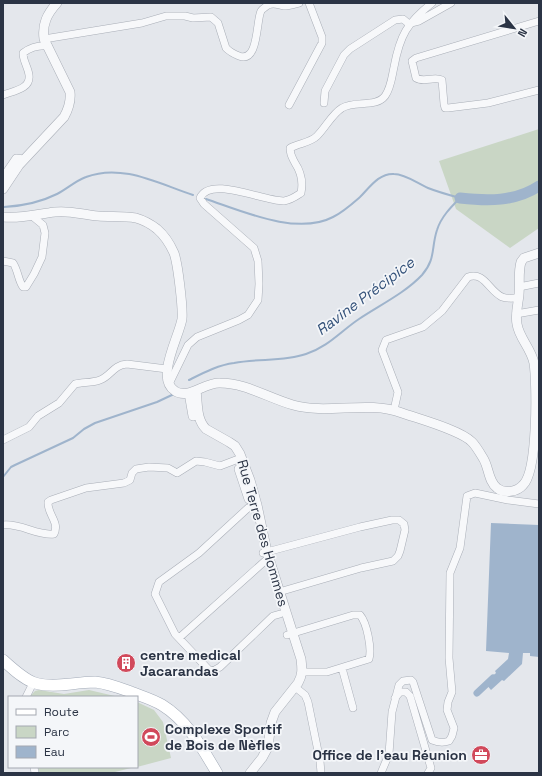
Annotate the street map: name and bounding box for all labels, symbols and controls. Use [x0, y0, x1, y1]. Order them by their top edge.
north arrow [494, 8, 534, 48]
text: N [515, 26, 531, 40]
water label: Ravine Précipice [312, 252, 419, 339]
street label: Rue Terre des Hommes [233, 457, 293, 609]
place label: centre medical Jacarandas [140, 646, 241, 680]
building icon: centre medical Jacarandas [115, 652, 137, 674]
legend [8, 696, 138, 768]
text: Route [44, 704, 79, 720]
place label: Complexe Sportif de Bois de Nèfles [165, 720, 282, 754]
text: Parc [44, 724, 69, 740]
sports icon: Complexe Sportif de Bois de Nèfles [140, 726, 162, 748]
text: Eau [44, 744, 65, 760]
office icon: Office de l'eau Réunion [470, 744, 492, 766]
place label: Office de l'eau Réunion [312, 746, 467, 764]

